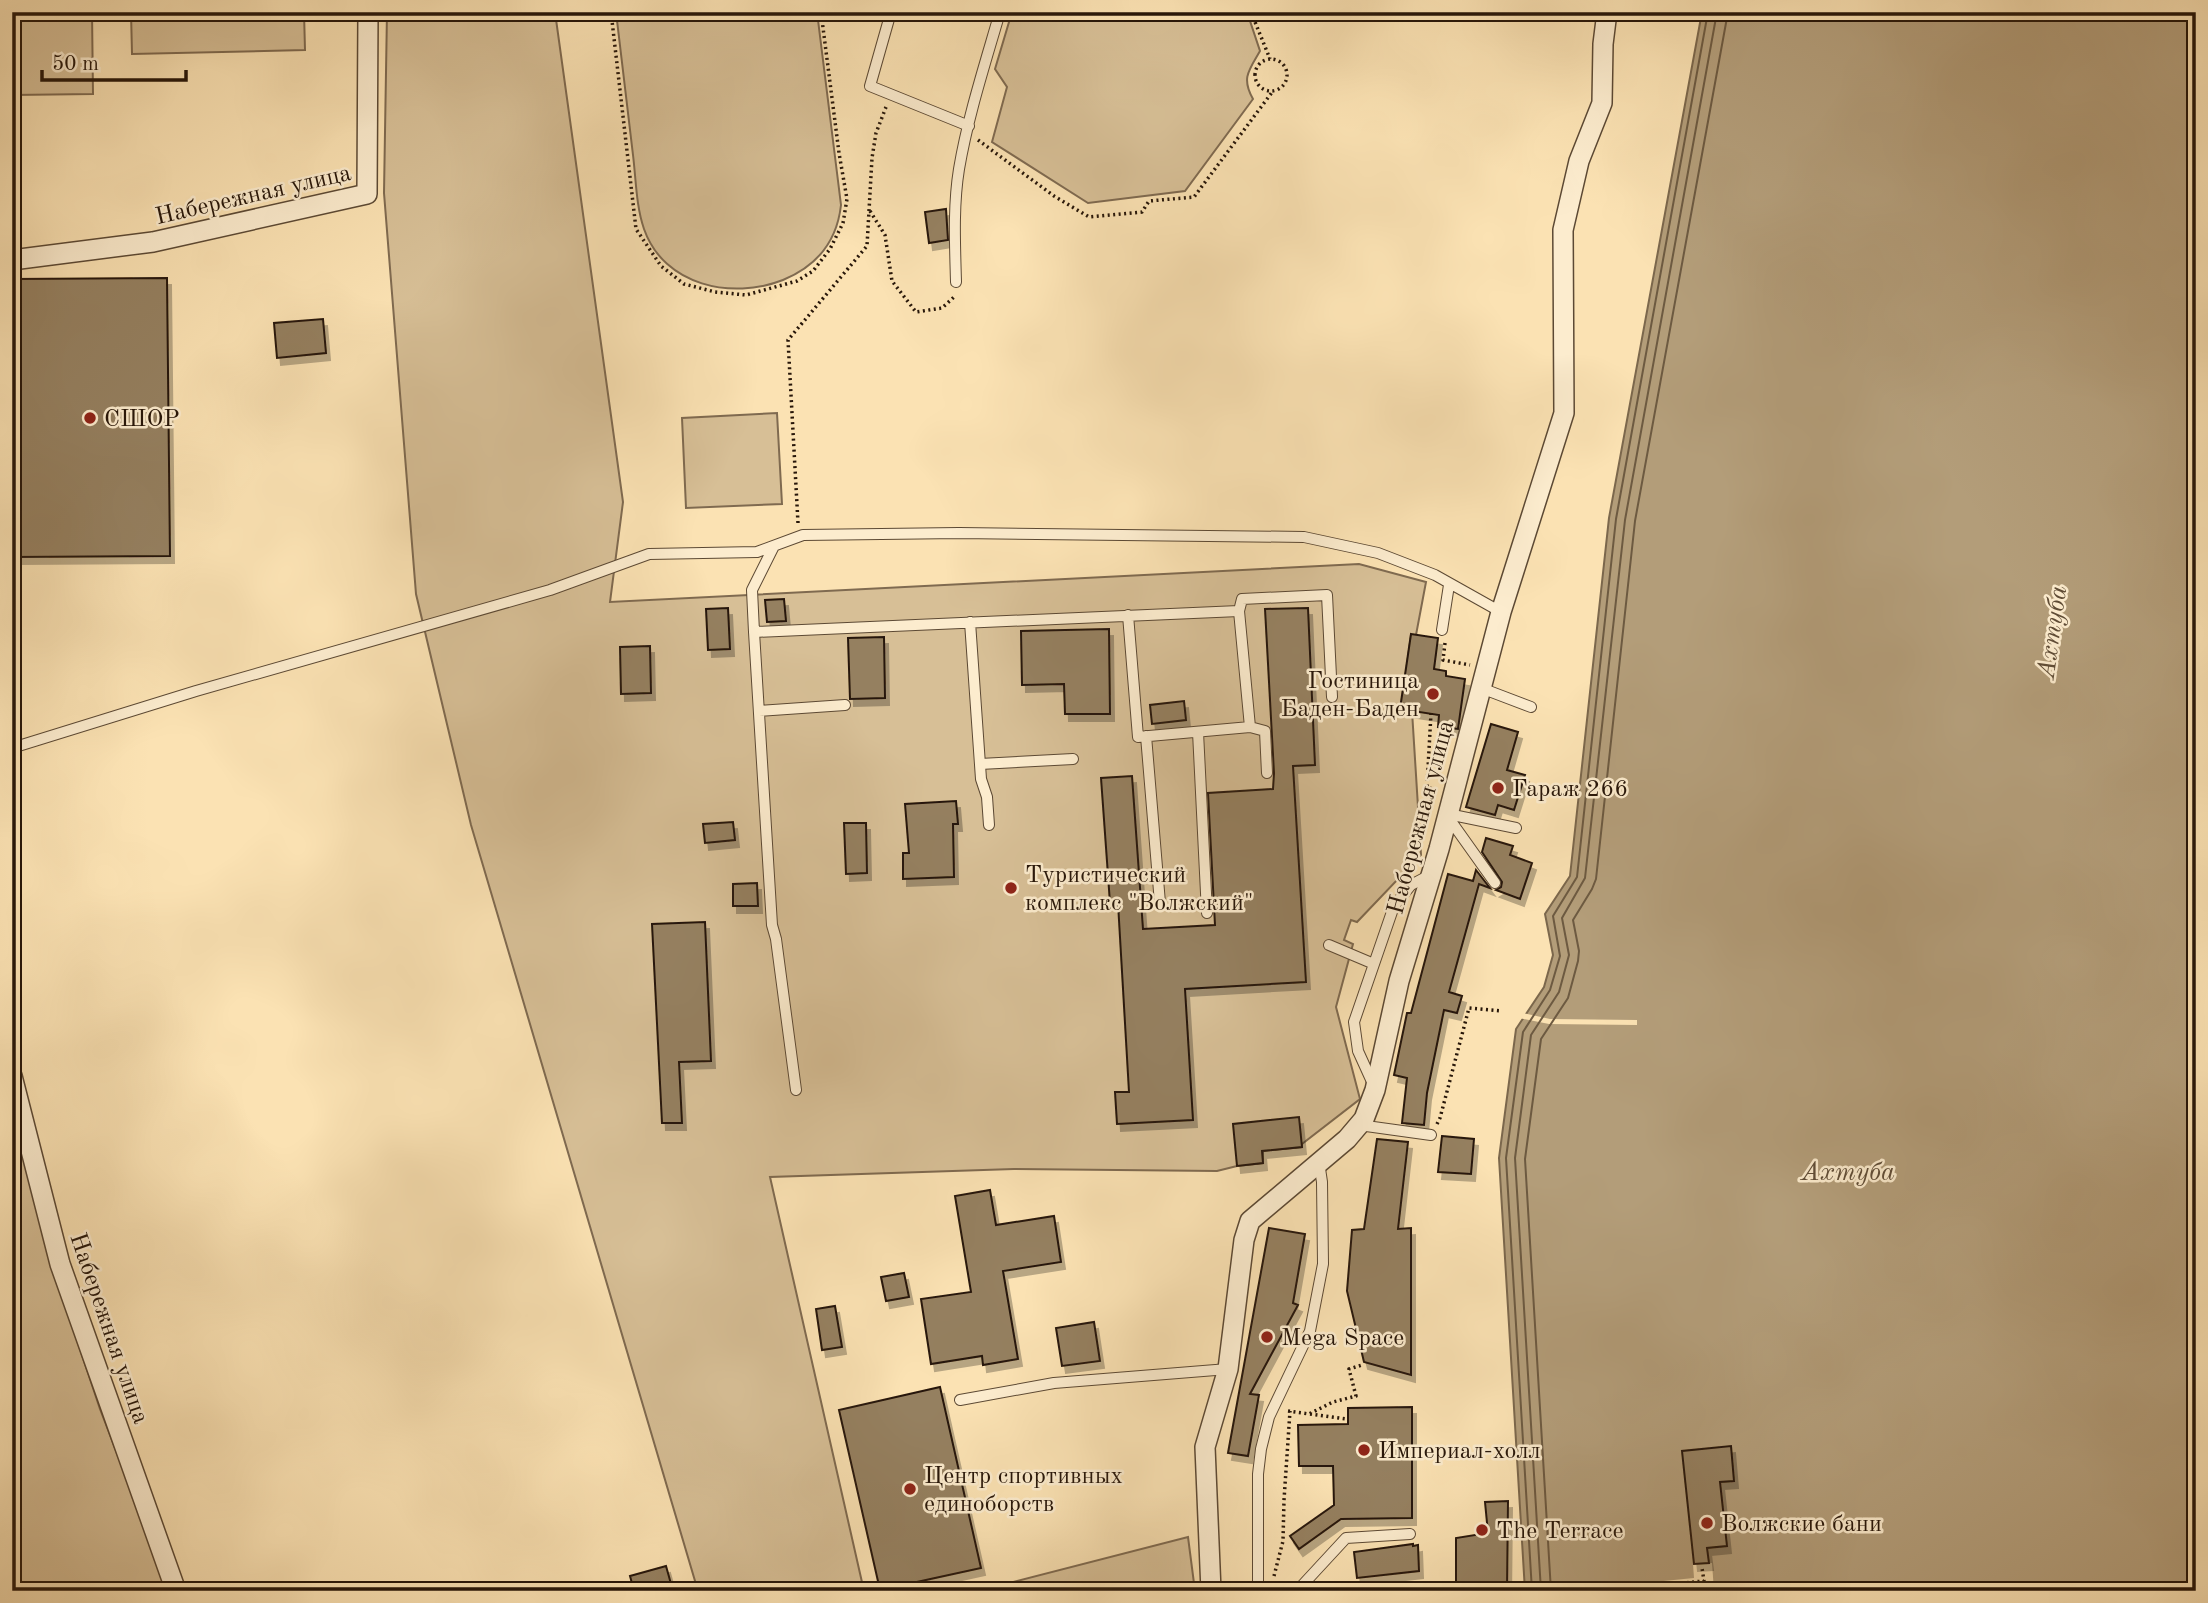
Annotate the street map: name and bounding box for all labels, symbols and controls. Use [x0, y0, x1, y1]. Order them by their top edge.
scale bar [42, 38, 186, 82]
text: 50 m [52, 54, 99, 75]
street label: Набережная улица [153, 162, 354, 230]
place label: СШОР [104, 408, 180, 432]
marker: СШОР [82, 410, 98, 426]
water label: Ахтуба [2033, 584, 2072, 683]
place label: Гостиница Баден-Баден [1281, 670, 1419, 722]
marker: Гостиница Баден-Баден [1425, 686, 1441, 702]
street label: Набережная улица [1384, 718, 1459, 917]
place label: Гараж 266 [1512, 778, 1628, 802]
marker: Гараж 266 [1490, 780, 1506, 796]
place label: Туристический комплекс "Волжский" [1025, 864, 1253, 916]
marker: Туристический комплекс "Волжский" [1003, 880, 1019, 896]
water label: Ахтуба [1799, 1160, 1895, 1186]
street label: Набережная улица [64, 1230, 152, 1427]
place label: Mega Space [1281, 1327, 1404, 1351]
marker: Mega Space [1259, 1329, 1275, 1345]
place label: Империал-холл [1378, 1440, 1541, 1464]
marker: Империал-холл [1356, 1442, 1372, 1458]
place label: Центр спортивных единоборств [924, 1465, 1123, 1517]
marker: Центр спортивных единоборств [902, 1481, 918, 1497]
place label: Волжские бани [1721, 1513, 1882, 1537]
marker: Волжские бани [1699, 1515, 1715, 1531]
place label: The Terrace [1496, 1520, 1624, 1544]
marker: The Terrace [1474, 1522, 1490, 1538]

